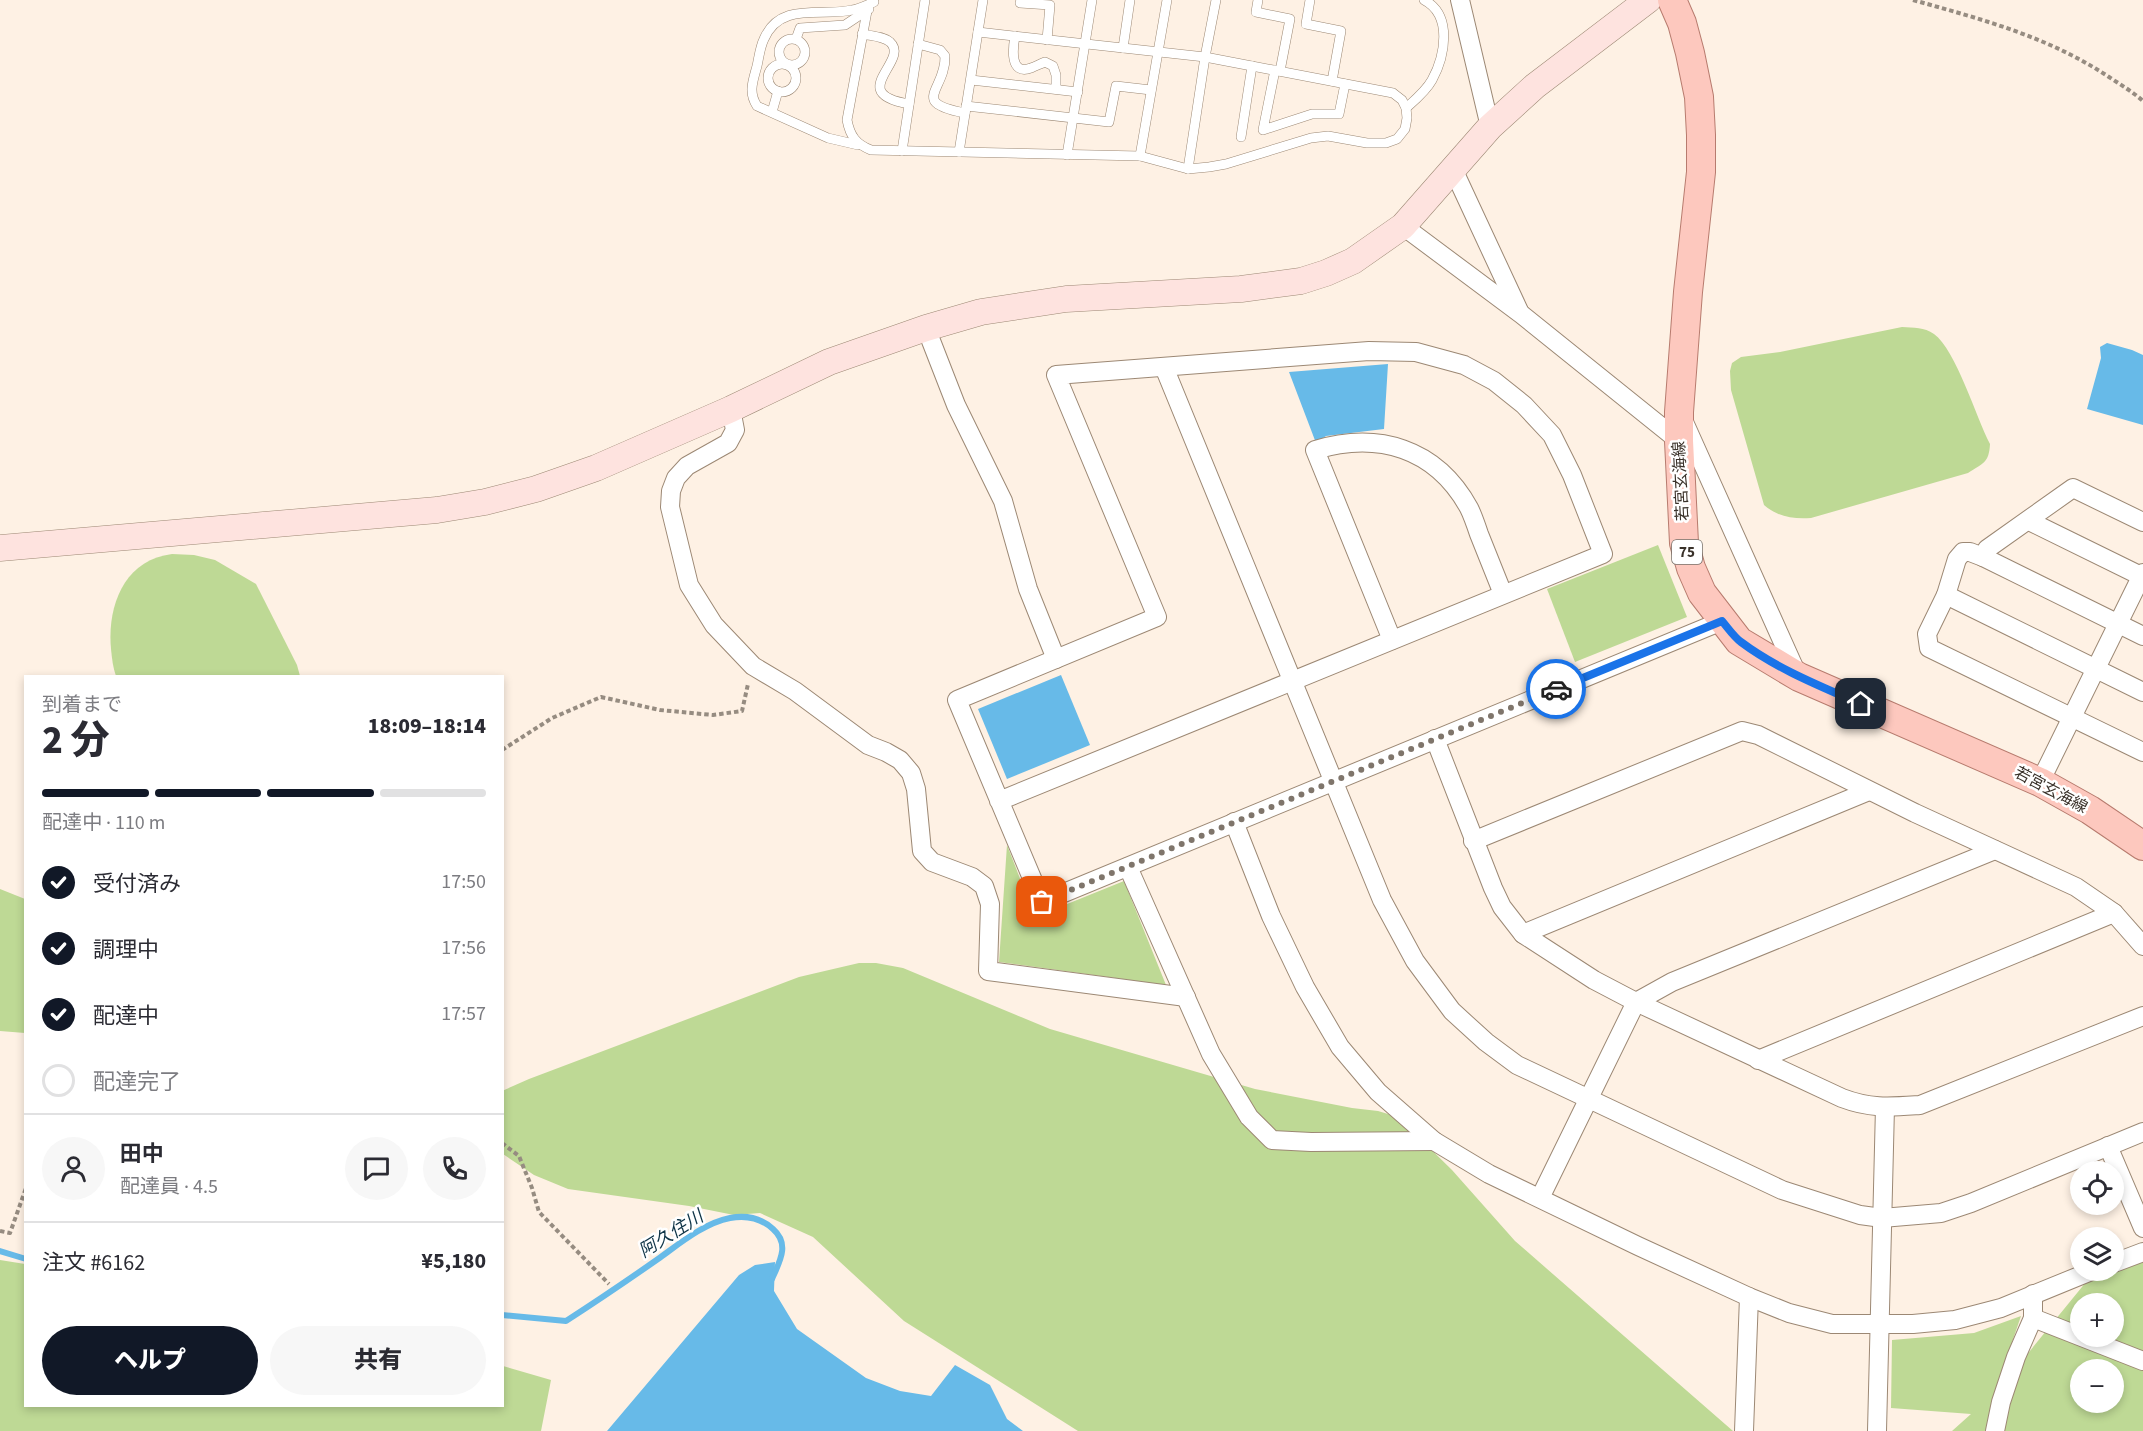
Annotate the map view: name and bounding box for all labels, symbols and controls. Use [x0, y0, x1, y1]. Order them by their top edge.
street label: 若宮玄海線 [1668, 440, 1694, 522]
road number: 75 [1672, 540, 1702, 564]
courier [1526, 659, 1586, 719]
icon: car [1540, 673, 1573, 706]
pin [1835, 678, 1886, 729]
icon: home [1844, 687, 1877, 720]
text: 到着まで [42, 691, 122, 719]
text: 18:09–18:14 [368, 710, 486, 742]
text: 2 分 [42, 713, 110, 769]
street label: 若宮玄海線 [2011, 762, 2091, 818]
text: 配達中 · 110 m [42, 809, 165, 837]
icon: check [42, 866, 75, 899]
text: 受付済み [93, 868, 181, 900]
text: 17:50 [441, 868, 486, 896]
pin [1016, 876, 1067, 927]
icon: bag [1025, 885, 1058, 918]
icon: check [42, 932, 75, 965]
text: 調理中 [93, 934, 159, 966]
text: 17:56 [441, 934, 486, 962]
icon: check [42, 998, 75, 1031]
text: 配達中 [93, 1000, 159, 1032]
text: 17:57 [441, 1000, 486, 1028]
text: 配達完了 [93, 1066, 181, 1098]
button: person [42, 1137, 105, 1200]
button: chat [345, 1137, 408, 1200]
button: phone [423, 1137, 486, 1200]
text: 田中 [120, 1138, 164, 1170]
map controls [2070, 1161, 2124, 1413]
button: locate [2070, 1161, 2124, 1215]
text: 配達員 · 4.5 [120, 1173, 218, 1201]
water label: 阿久住川 [634, 1203, 710, 1264]
button: layers [2070, 1227, 2124, 1281]
text: ¥5,180 [421, 1245, 486, 1277]
text: 注文 #6162 [42, 1247, 145, 1279]
button: + [2070, 1293, 2124, 1347]
button: ヘルプ [42, 1326, 258, 1395]
button: 共有 [270, 1326, 486, 1395]
button: − [2070, 1359, 2124, 1413]

